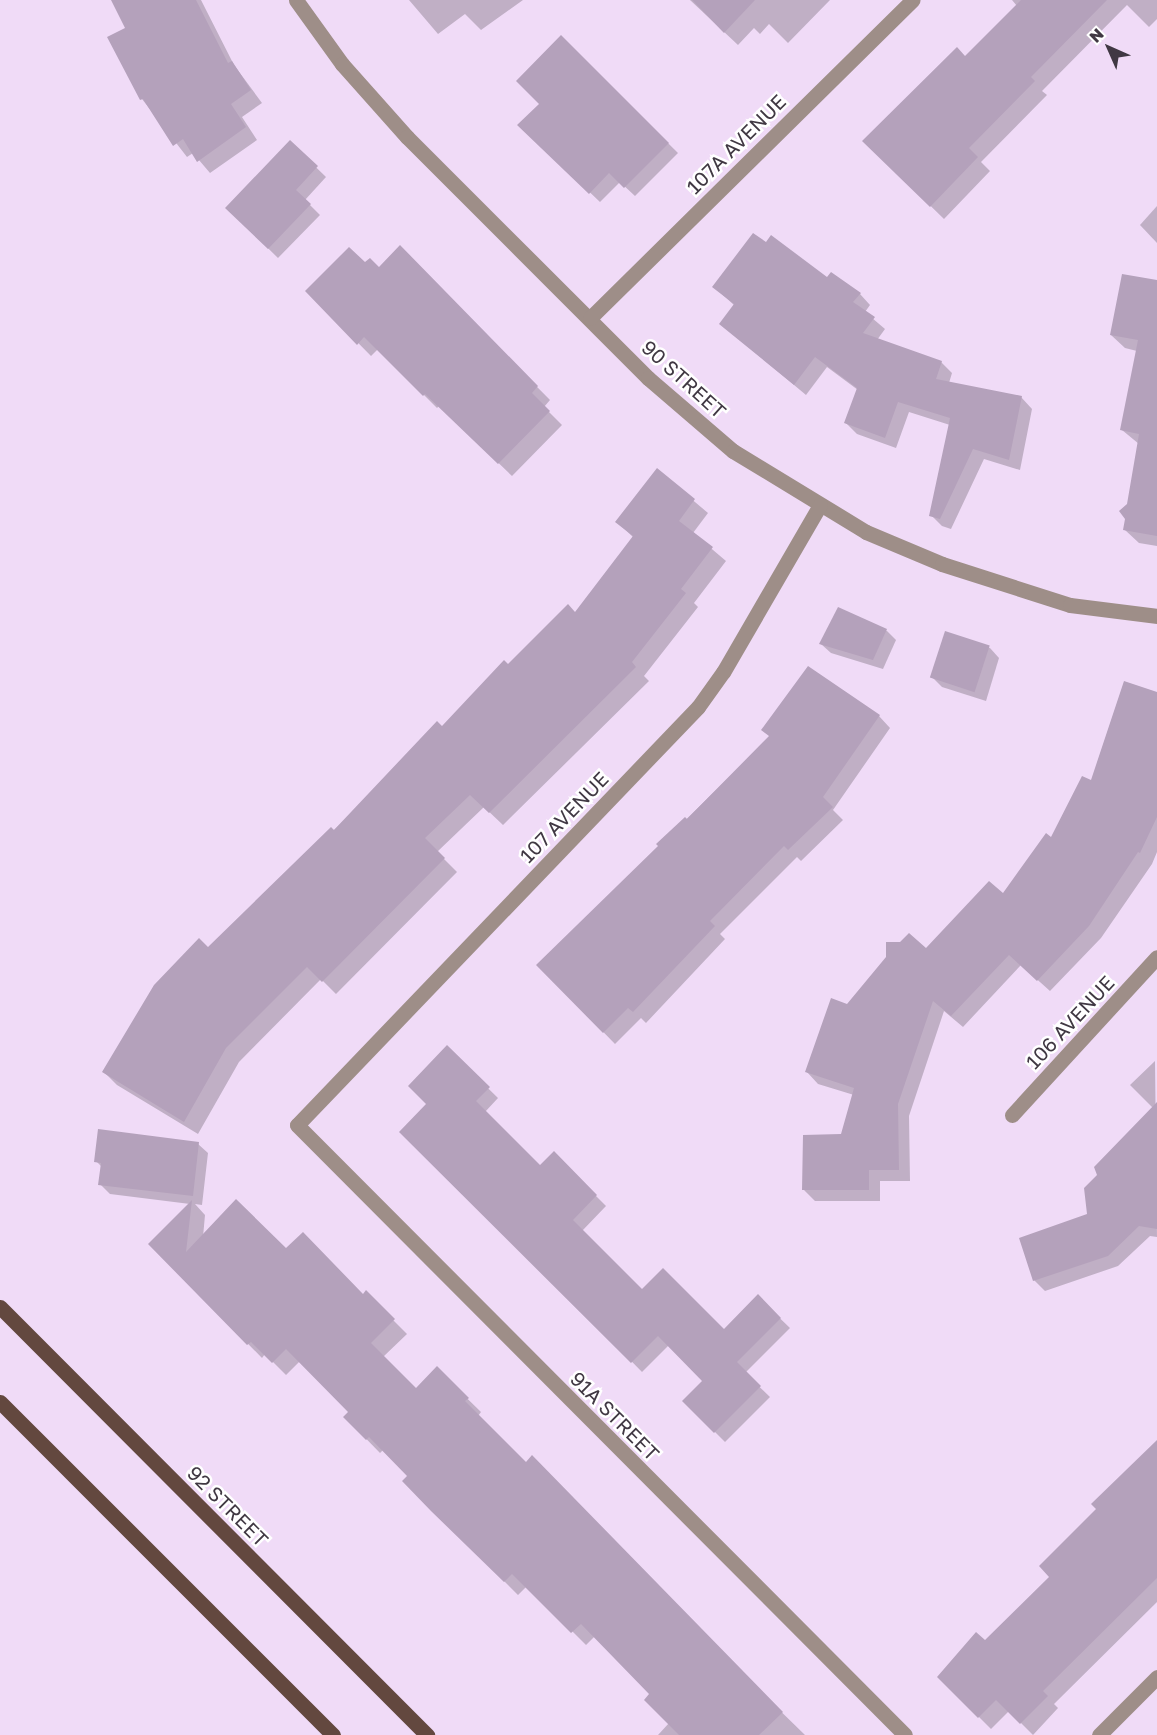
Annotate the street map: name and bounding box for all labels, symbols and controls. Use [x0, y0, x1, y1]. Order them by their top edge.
north arrow [1079, 18, 1139, 78]
text: N [1085, 24, 1108, 47]
street label: 107A AVENUE [681, 89, 791, 199]
street label: 90 STREET [637, 335, 731, 423]
street label: 107 AVENUE [515, 767, 613, 867]
street label: 106 AVENUE [1021, 971, 1119, 1073]
street label: 91A STREET [566, 1367, 664, 1465]
street label: 92 STREET [183, 1461, 273, 1551]

